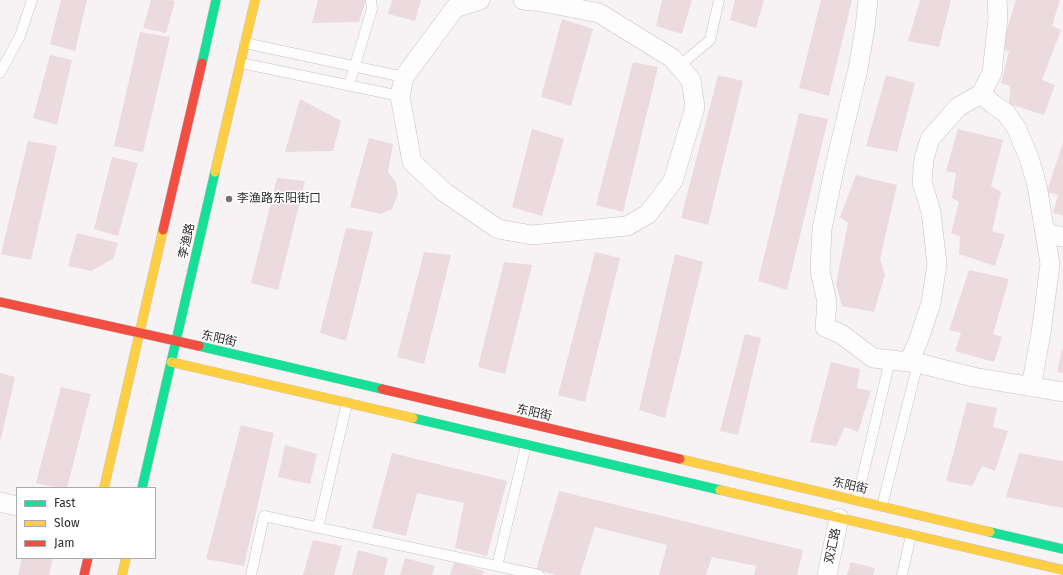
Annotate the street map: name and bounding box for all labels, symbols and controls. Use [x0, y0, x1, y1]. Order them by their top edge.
place label: 李渔路东阳街口 [237, 192, 321, 206]
marker: 李渔路东阳街口 [224, 194, 234, 204]
street label: 李渔路 [176, 222, 198, 260]
street label: 东阳街 [200, 328, 238, 350]
street label: 东阳街 [515, 402, 553, 424]
street label: 东阳街 [831, 475, 869, 497]
legend [16, 487, 156, 559]
text: Fast [54, 496, 76, 510]
text: Slow [54, 516, 80, 530]
street label: 双汇路 [822, 527, 844, 565]
text: Jam [54, 536, 74, 550]

